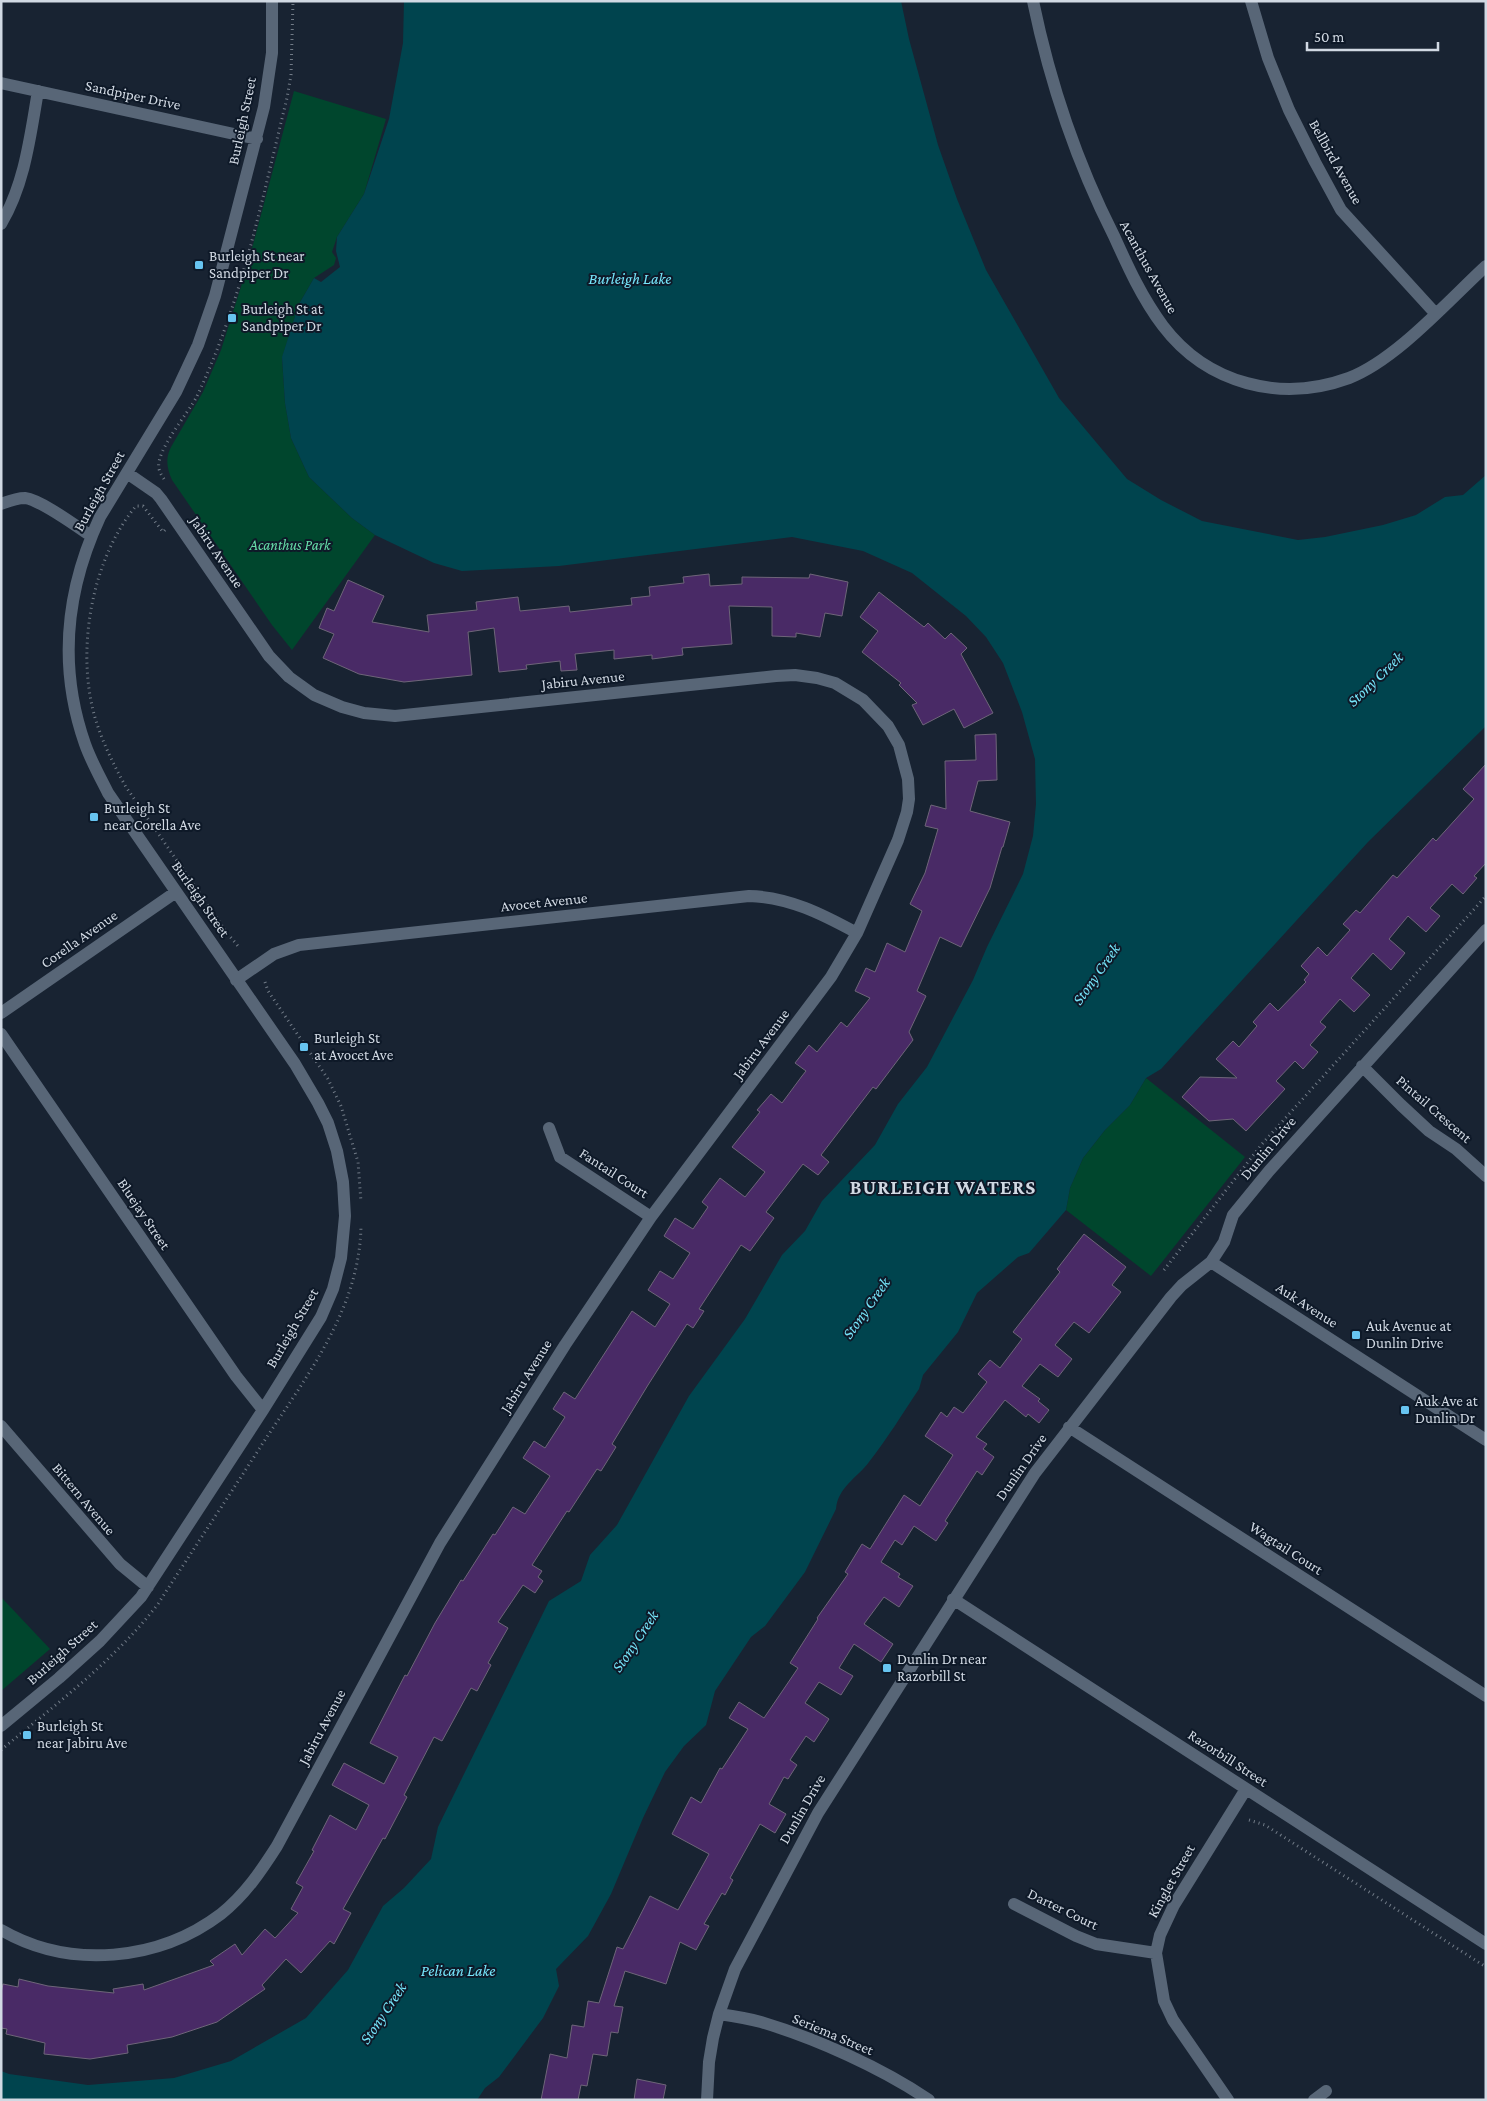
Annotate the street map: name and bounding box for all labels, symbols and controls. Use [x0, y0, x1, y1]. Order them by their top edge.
scale bar [1307, 20, 1438, 52]
text: 50 m [1314, 29, 1344, 45]
street label: Burleigh Street [225, 75, 260, 166]
street label: Sandpiper Drive [84, 77, 182, 114]
street label: Bellbird Avenue [1306, 117, 1366, 207]
street label: Acanthus Avenue [1117, 218, 1181, 317]
place label: Burleigh St near Sandpiper Dr [209, 248, 305, 282]
marker: Burleigh St near Sandpiper Dr [193, 259, 205, 271]
water label: Burleigh Lake [589, 270, 671, 288]
place label: Burleigh St at Sandpiper Dr [242, 301, 324, 335]
marker: Burleigh St at Sandpiper Dr [226, 312, 238, 324]
street label: Burleigh Street [70, 447, 129, 534]
street label: Jabiru Avenue [185, 511, 247, 592]
park label: Acanthus Park [248, 537, 332, 553]
water label: Stony Creek [1344, 648, 1408, 710]
street label: Jabiru Avenue [539, 668, 626, 694]
place label: Burleigh St near Corella Ave [104, 800, 201, 833]
marker: Burleigh St near Corella Ave [88, 811, 100, 823]
street label: Burleigh Street [168, 858, 234, 942]
street label: Avocet Avenue [500, 889, 589, 915]
street label: Corella Avenue [38, 907, 121, 971]
water label: Stony Creek [1069, 939, 1125, 1008]
street label: Jabiru Avenue [728, 1006, 793, 1084]
place label: Burleigh St at Avocet Ave [314, 1030, 394, 1063]
marker: Burleigh St at Avocet Ave [298, 1041, 310, 1053]
street label: Pintail Crescent [1393, 1072, 1476, 1147]
street label: Dunlin Drive [1237, 1113, 1299, 1183]
street label: Fantail Court [576, 1145, 652, 1202]
street label: Bluejay Street [114, 1175, 174, 1254]
district label: BURLEIGH WATERS [850, 1176, 1036, 1198]
water label: Stony Creek [839, 1273, 895, 1342]
street label: Auk Avenue [1273, 1279, 1341, 1331]
street label: Burleigh Street [263, 1285, 323, 1371]
place label: Auk Avenue at Dunlin Drive [1366, 1318, 1452, 1351]
marker: Auk Avenue at Dunlin Drive [1350, 1329, 1362, 1341]
street label: Jabiru Avenue [496, 1336, 556, 1418]
place label: Auk Ave at Dunlin Dr [1415, 1393, 1479, 1426]
marker: Auk Ave at Dunlin Dr [1399, 1404, 1411, 1416]
street label: Dunlin Drive [992, 1430, 1050, 1503]
street label: Bittern Avenue [49, 1460, 119, 1539]
street label: Wagtail Court [1246, 1518, 1327, 1579]
water label: Stony Creek [608, 1606, 663, 1676]
street label: Burleigh Street [24, 1616, 102, 1689]
place label: Dunlin Dr near Razorbill St [897, 1651, 987, 1684]
marker: Dunlin Dr near Razorbill St [881, 1662, 893, 1674]
street label: Jabiru Avenue [294, 1686, 350, 1770]
place label: Burleigh St near Jabiru Ave [37, 1718, 128, 1752]
street label: Razorbill Street [1185, 1726, 1272, 1790]
marker: Burleigh St near Jabiru Ave [21, 1729, 33, 1741]
street label: Dunlin Drive [776, 1771, 828, 1846]
street label: Kinglet Street [1144, 1841, 1199, 1921]
street label: Darter Court [1025, 1885, 1102, 1933]
water label: Pelican Lake [421, 1962, 495, 1979]
water label: Stony Creek [356, 1978, 411, 2048]
street label: Seriema Street [790, 2010, 877, 2059]

